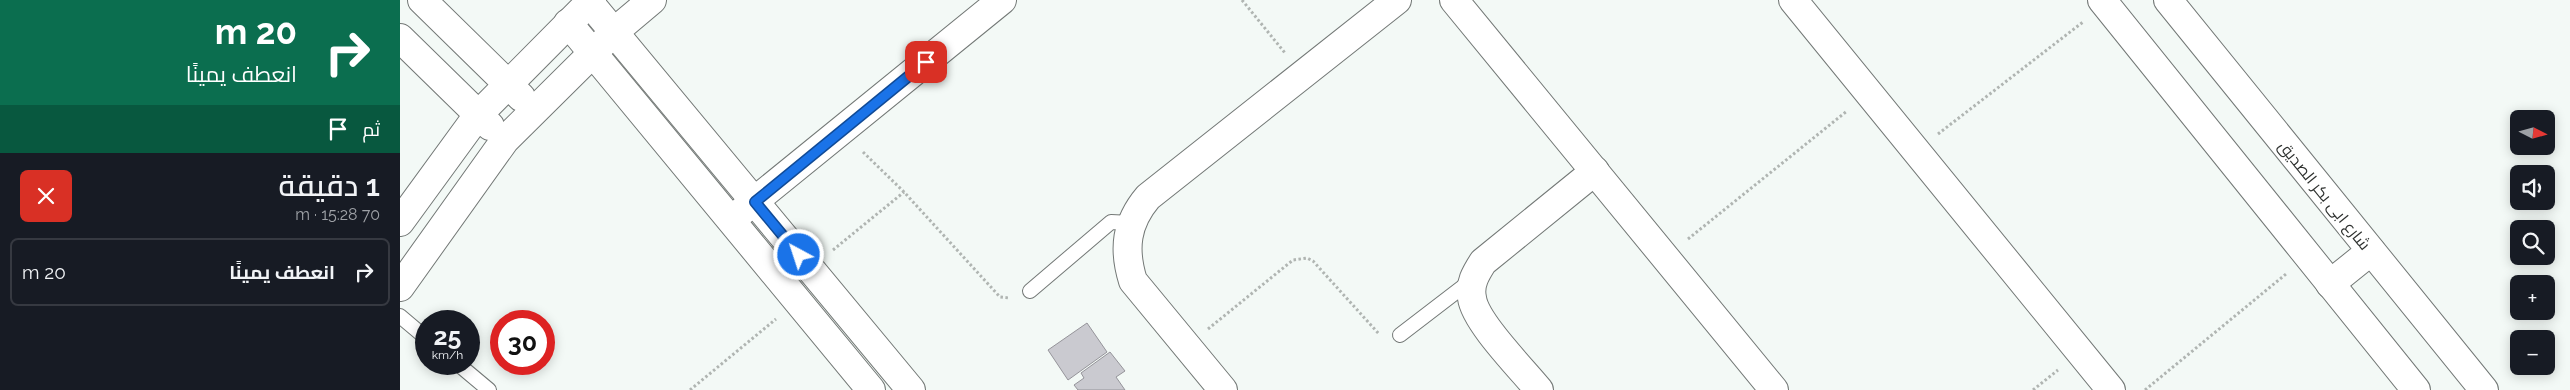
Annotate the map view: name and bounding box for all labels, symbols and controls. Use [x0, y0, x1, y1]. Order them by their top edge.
text: 20 m [215, 11, 297, 52]
icon: right [315, 20, 380, 85]
pin [905, 41, 947, 83]
icon: arrive [912, 48, 940, 76]
text: انعطف يمينًا [186, 61, 297, 87]
north arrow [2510, 110, 2555, 155]
map controls [2510, 110, 2555, 375]
icon: arrive [324, 115, 352, 143]
text: ثم [362, 118, 380, 140]
street label: شارع ابى بكر الصديق [2273, 137, 2374, 255]
button: sound [2510, 165, 2555, 210]
text: 1 دقيقة [279, 168, 380, 203]
button: close [20, 170, 72, 222]
text: 70 m · 15:28 [295, 205, 380, 224]
button: search [2510, 220, 2555, 265]
position arrow [772, 228, 824, 280]
icon: right [350, 258, 378, 286]
text: 20 m [22, 261, 66, 283]
text: انعطف يمينًا [229, 261, 335, 283]
button: + [2510, 275, 2555, 320]
speed limit sign: 30 [490, 310, 555, 375]
text: 25 [434, 321, 461, 351]
button: − [2510, 330, 2555, 375]
text: km/h [432, 348, 463, 362]

